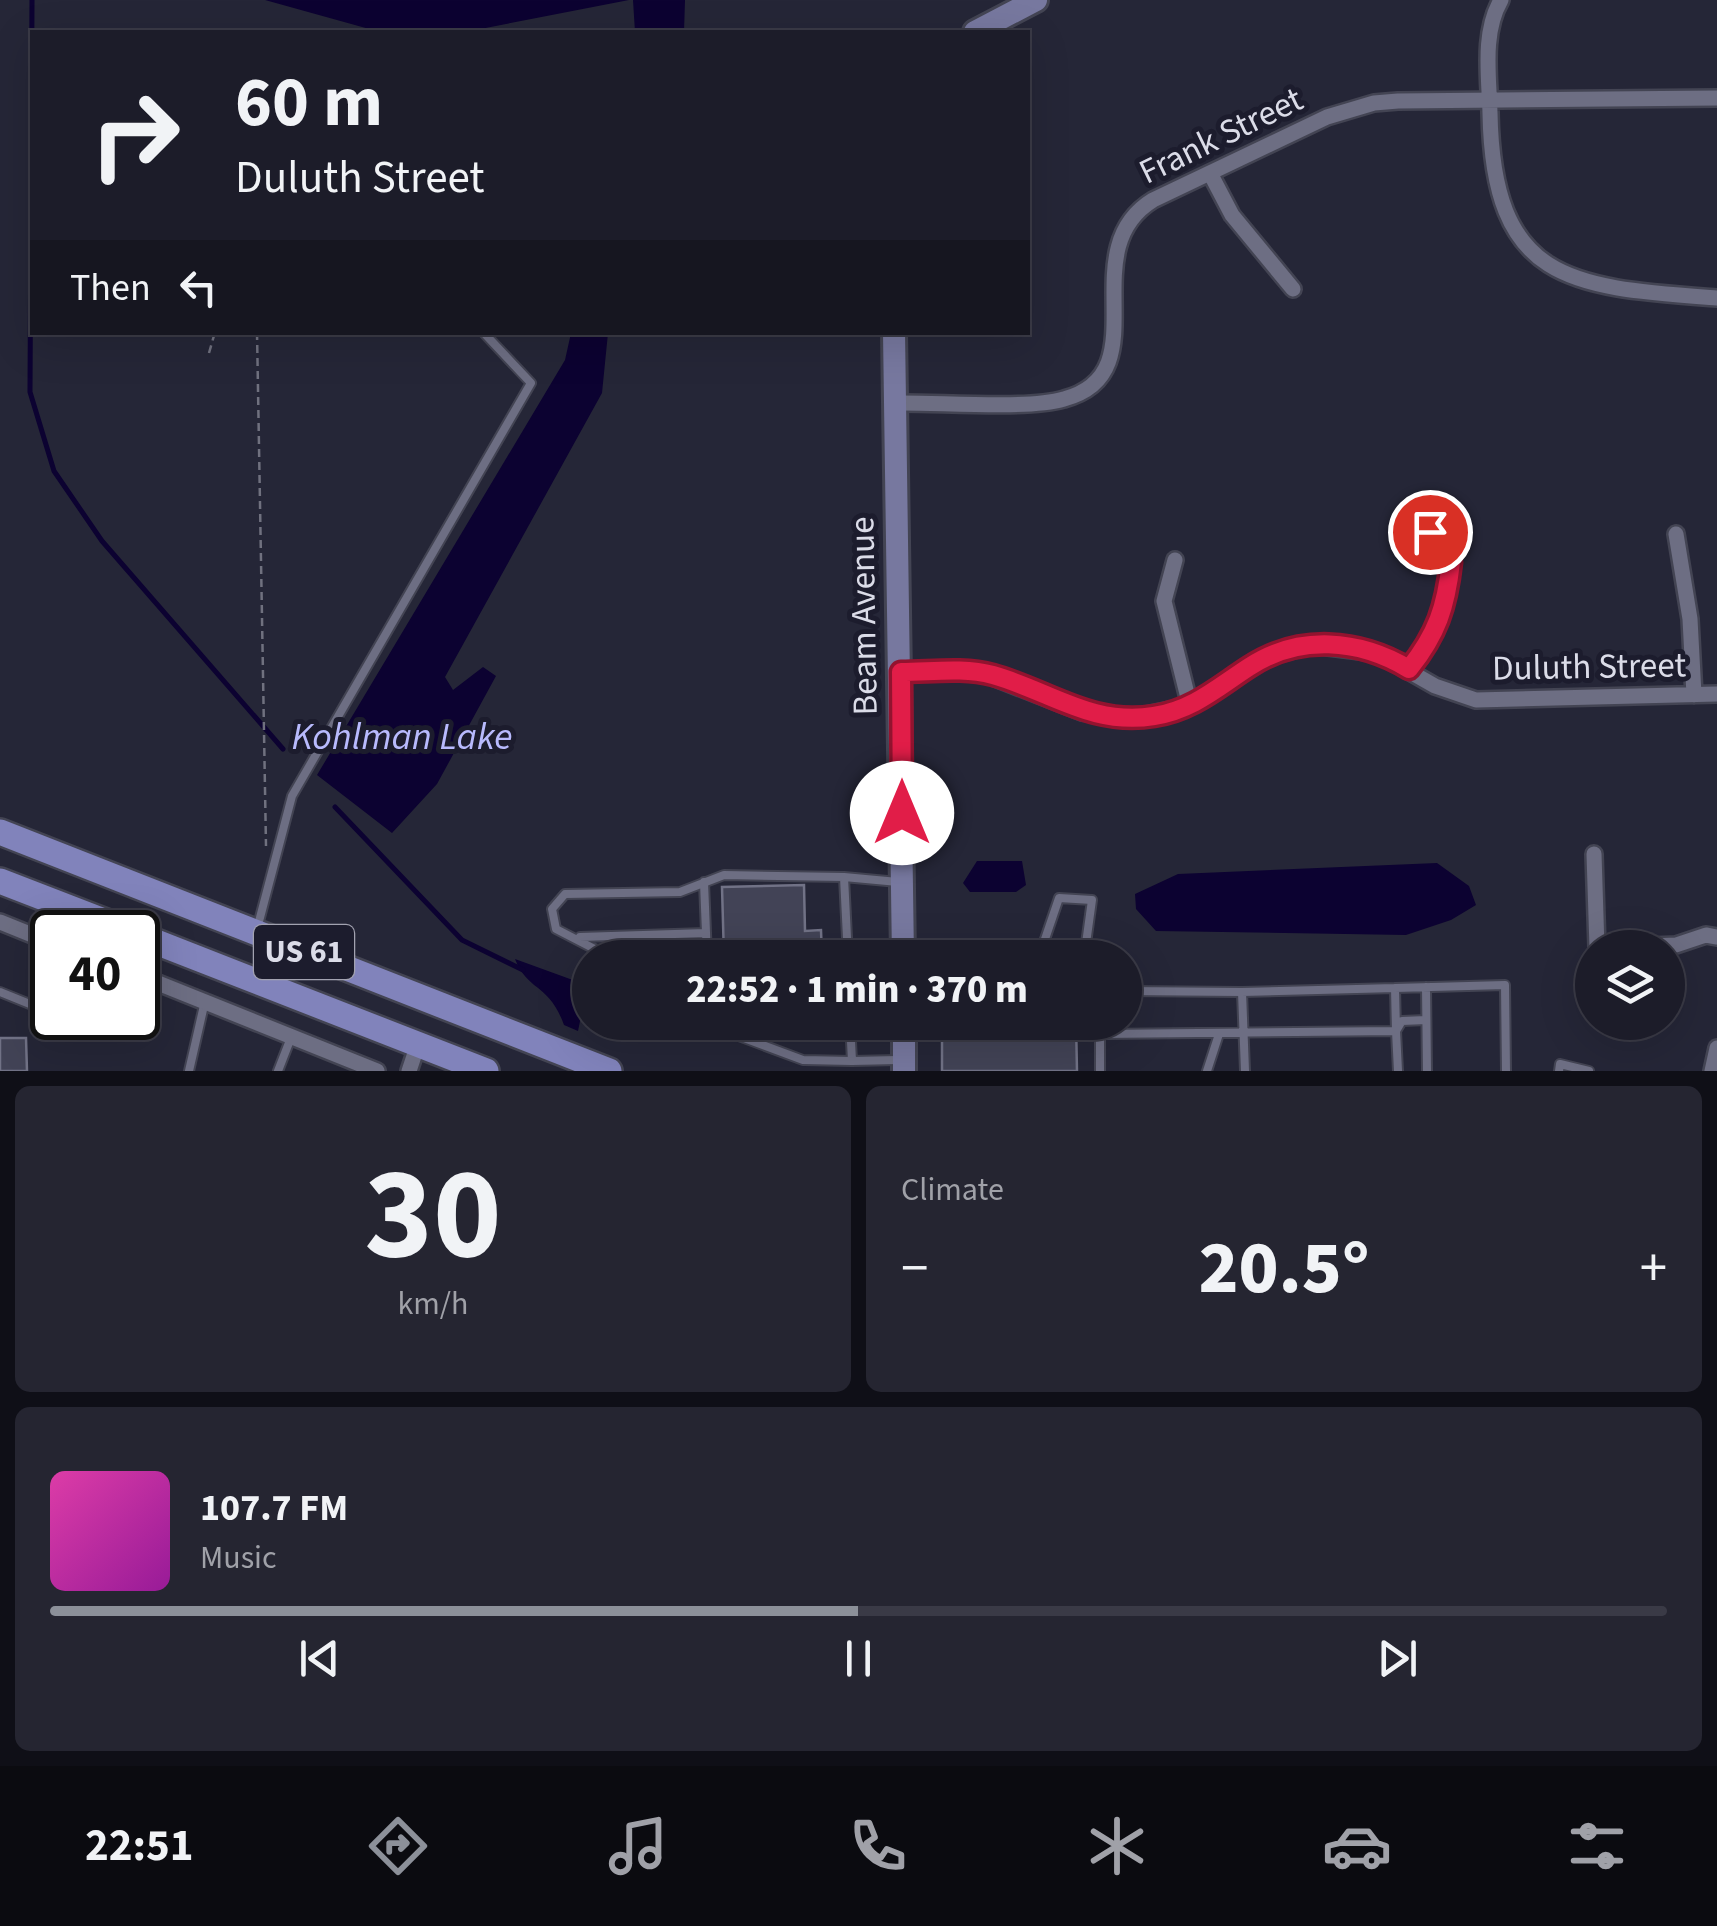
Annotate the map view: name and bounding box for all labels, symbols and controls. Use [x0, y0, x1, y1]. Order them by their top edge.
text: 60 m [235, 53, 383, 153]
icon: right [70, 70, 200, 200]
street label: Frank Street [1131, 75, 1312, 197]
text: Duluth Street [235, 146, 485, 210]
icon: left [171, 260, 226, 315]
text: Then [70, 261, 151, 315]
pin [1388, 490, 1473, 575]
icon: arrive [1403, 505, 1458, 560]
street label: Beam Avenue [837, 516, 891, 716]
street label: Duluth Street [1492, 640, 1687, 694]
water label: Kohlman Lake [292, 710, 513, 764]
position arrow [850, 761, 954, 865]
speed limit sign: 40 [30, 910, 160, 1040]
road number: US 61 [254, 925, 354, 979]
map controls [1575, 930, 1685, 1040]
button: layers [1575, 930, 1685, 1040]
text: 22:52 · 1 min · 370 m [686, 963, 1028, 1017]
text: 30 [364, 1123, 502, 1308]
text: Climate [901, 1167, 1004, 1213]
text: 20.5° [1198, 1215, 1370, 1322]
text: − [901, 1230, 928, 1308]
text: + [1640, 1230, 1667, 1308]
text: km/h [398, 1281, 468, 1327]
text: 107.7 FM [200, 1481, 348, 1535]
text: Music [200, 1535, 277, 1581]
icon: previous [292, 1631, 347, 1686]
icon: pause [831, 1631, 886, 1686]
icon: next [1370, 1631, 1425, 1686]
icon: directions [363, 1811, 433, 1881]
icon: music [603, 1811, 673, 1881]
icon: phone [843, 1811, 913, 1881]
icon: climate [1082, 1811, 1152, 1881]
icon: car [1322, 1811, 1392, 1881]
icon: filters [1562, 1811, 1632, 1881]
text: 22:51 [85, 1814, 193, 1878]

